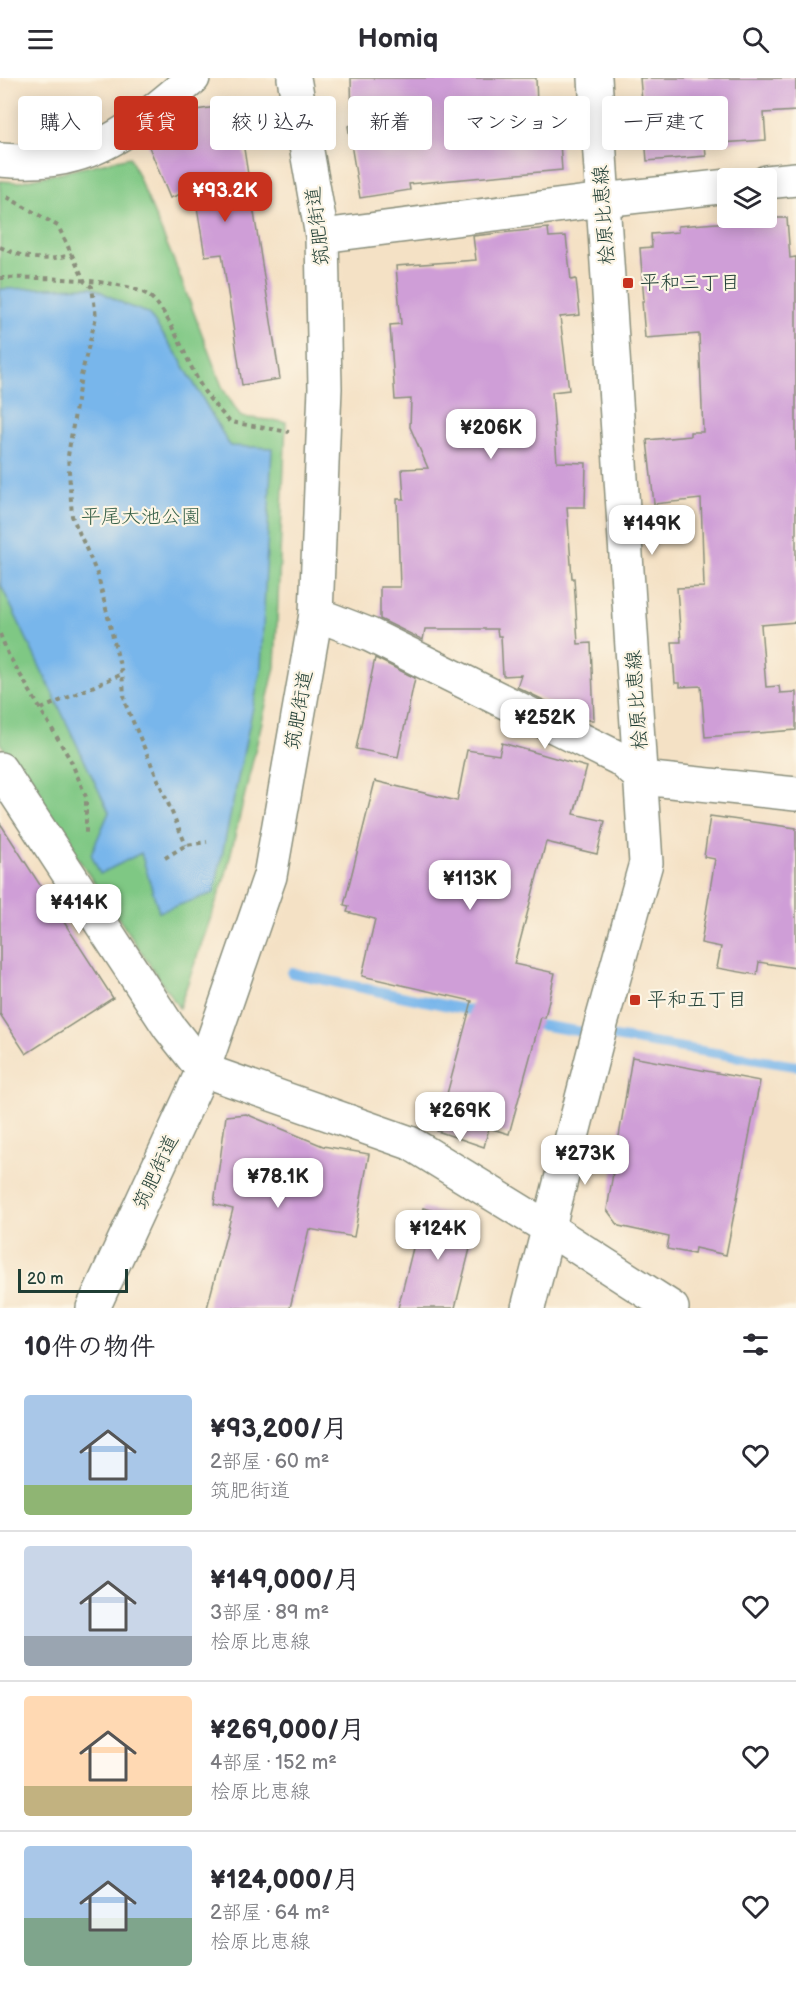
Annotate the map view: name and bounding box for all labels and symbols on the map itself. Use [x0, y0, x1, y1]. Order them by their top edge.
street label: 桧原比恵線 [589, 164, 619, 266]
pin: ¥93.2K [176, 172, 274, 223]
street label: 筑肥街道 [301, 185, 335, 267]
place label: 平和三丁目 [640, 271, 740, 295]
marker: 平和三丁目 [621, 276, 635, 290]
pin: ¥206K [449, 409, 533, 460]
park label: 平尾大池公園 [81, 505, 201, 529]
pin: ¥149K [610, 505, 694, 556]
street label: 桧原比恵線 [622, 649, 652, 751]
street label: 筑肥街道 [280, 669, 318, 751]
pin: ¥252K [503, 699, 587, 750]
pin: ¥113K [428, 860, 512, 911]
pin: ¥414K [37, 884, 121, 935]
place label: 平和五丁目 [647, 988, 747, 1012]
marker: 平和五丁目 [628, 993, 642, 1007]
pin: ¥269K [418, 1092, 502, 1143]
street label: 筑肥街道 [128, 1131, 184, 1213]
pin: ¥273K [543, 1135, 627, 1186]
pin: ¥78.1K [229, 1158, 327, 1209]
pin: ¥124K [396, 1210, 480, 1261]
scale bar [18, 1266, 128, 1294]

